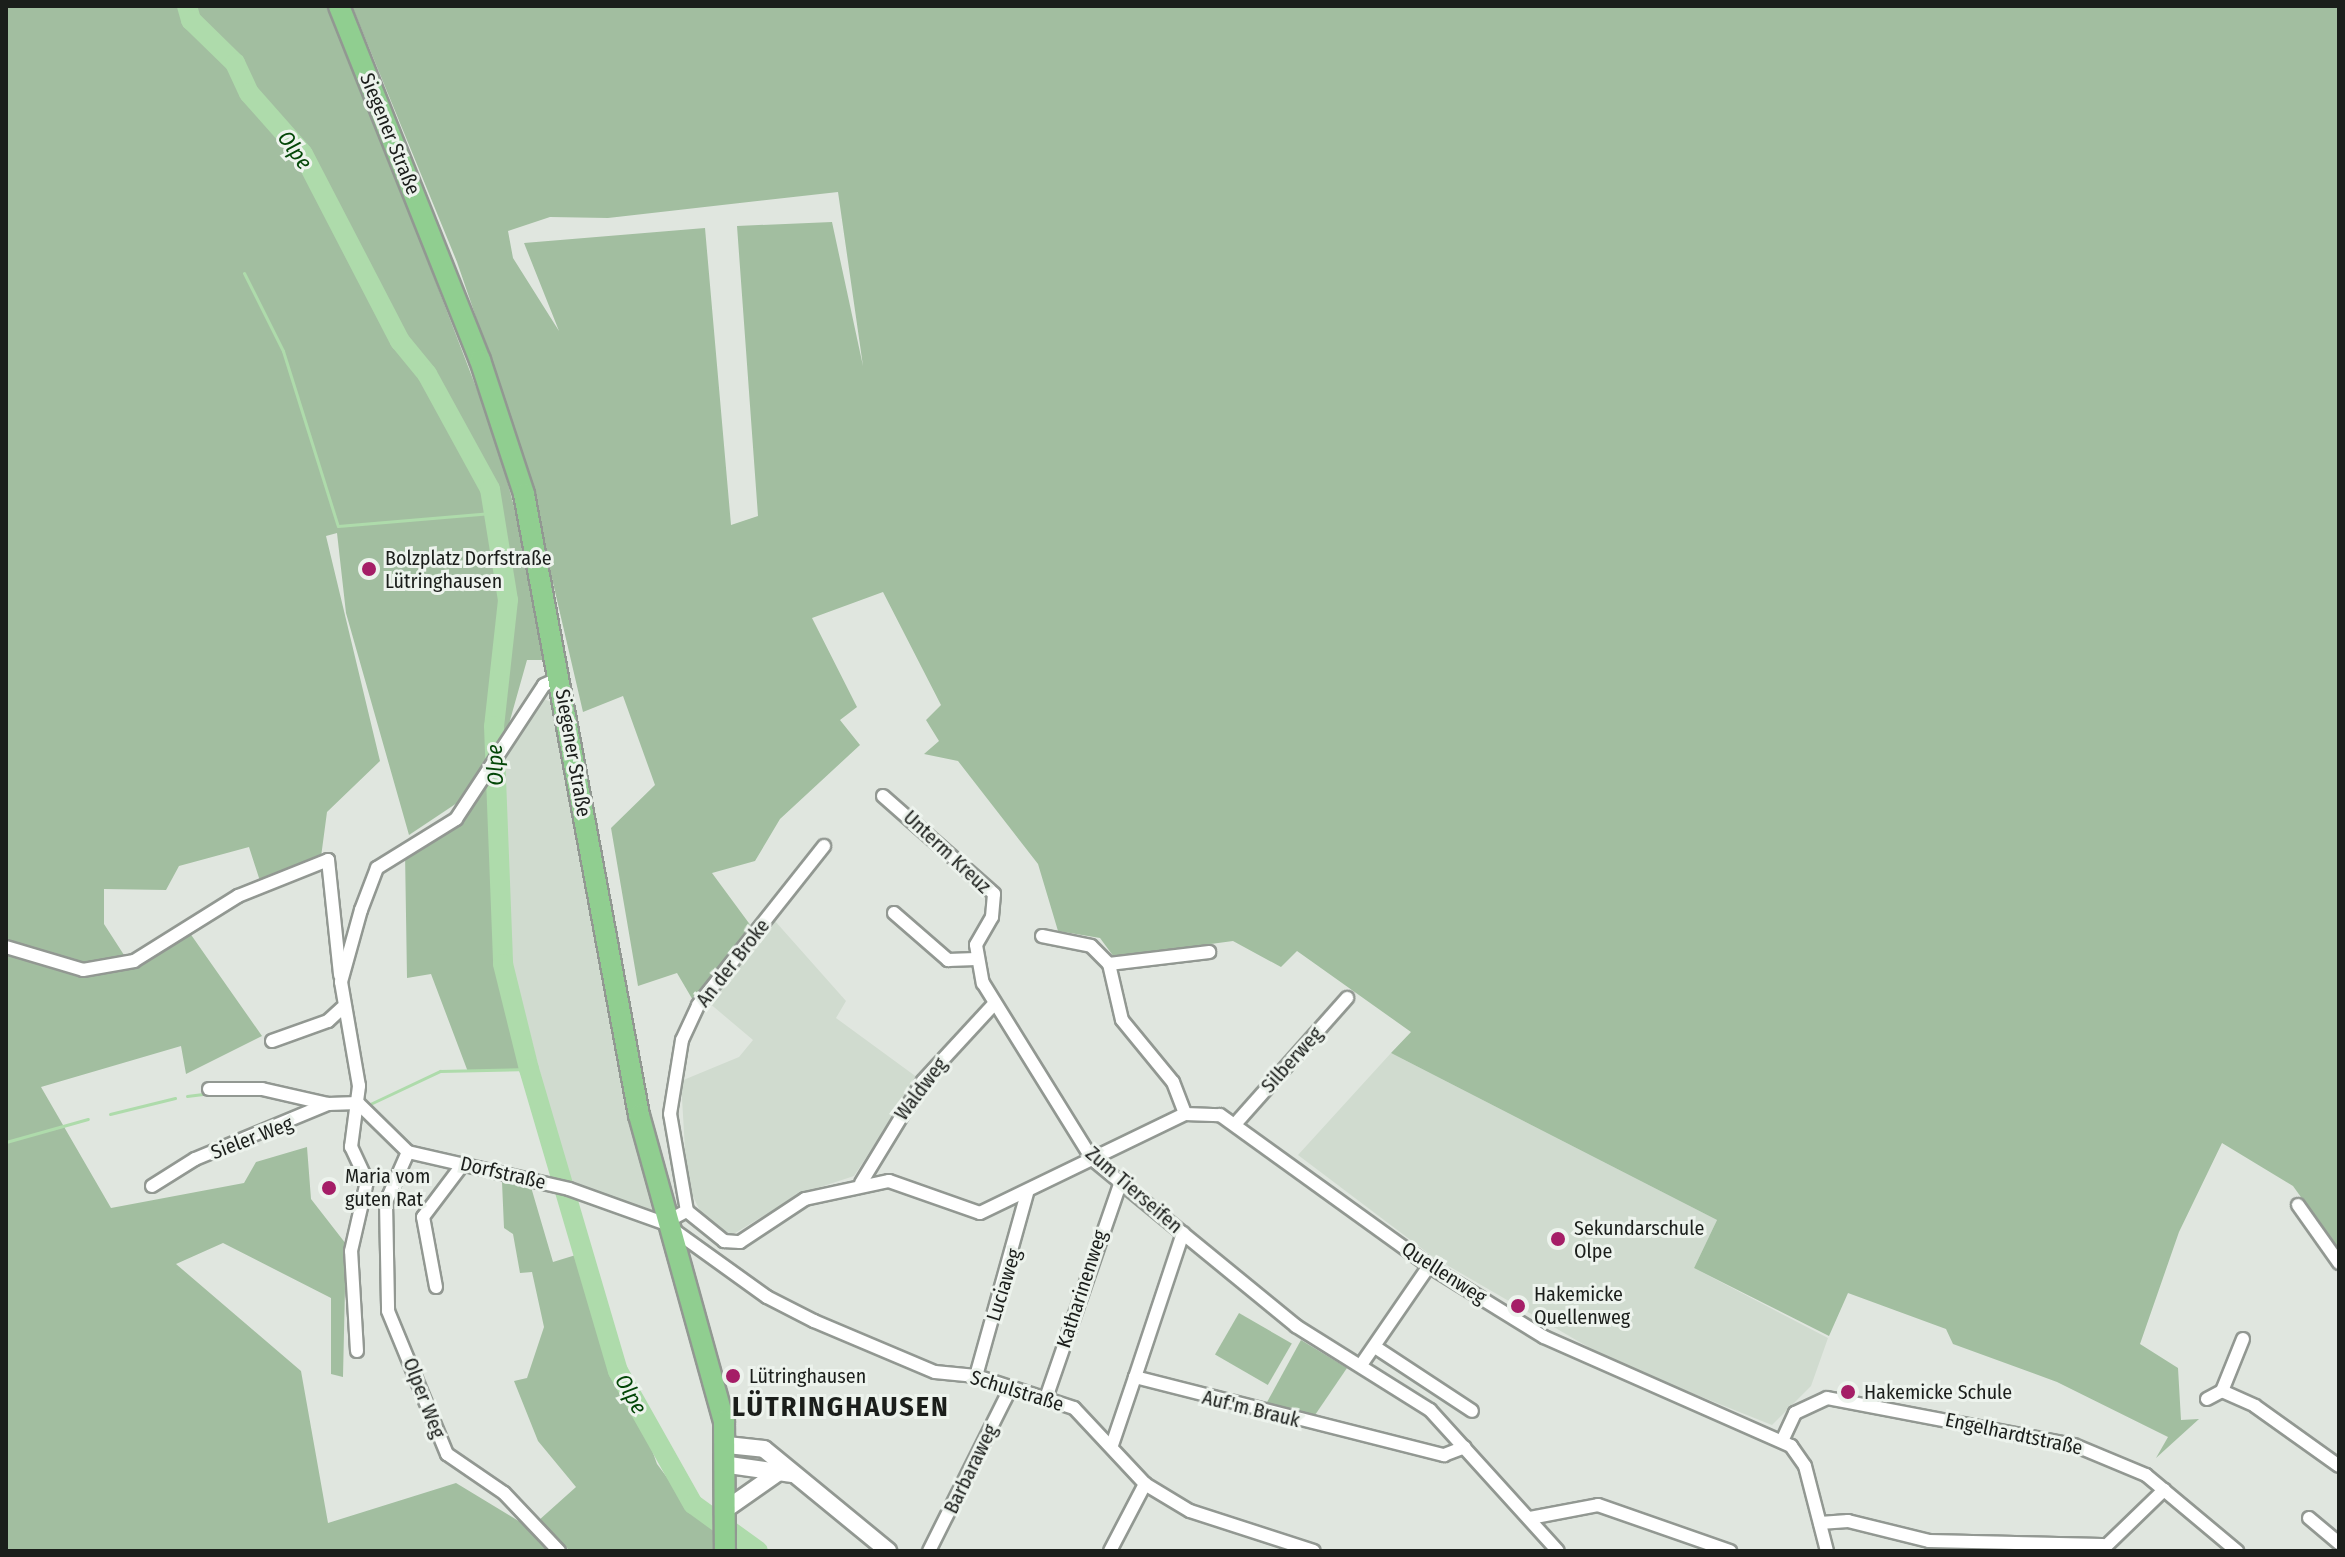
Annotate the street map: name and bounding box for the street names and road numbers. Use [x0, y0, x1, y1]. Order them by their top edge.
street label: Siegener Straße [355, 70, 425, 198]
street label: Siegener Straße [550, 687, 596, 819]
street label: Unterm Kreuz [898, 805, 996, 899]
street label: An der Broke [691, 914, 775, 1012]
street label: Silberweg [1256, 1022, 1328, 1098]
street label: Waldweg [890, 1053, 952, 1125]
street label: Sieler Weg [208, 1111, 296, 1165]
street label: Zum Tierseifen [1081, 1141, 1187, 1239]
street label: Dorfstraße [458, 1152, 548, 1194]
street label: Katharinenweg [1052, 1227, 1112, 1351]
street label: Quellenweg [1397, 1237, 1491, 1309]
street label: Luciaweg [982, 1246, 1026, 1324]
street label: Olper Weg [398, 1354, 450, 1442]
street label: Schulstraße [967, 1365, 1067, 1417]
street label: Auf'm Brauk [1200, 1385, 1302, 1433]
street label: Engelhardtstraße [1943, 1408, 2085, 1460]
street label: Barbaraweg [939, 1420, 1003, 1518]

